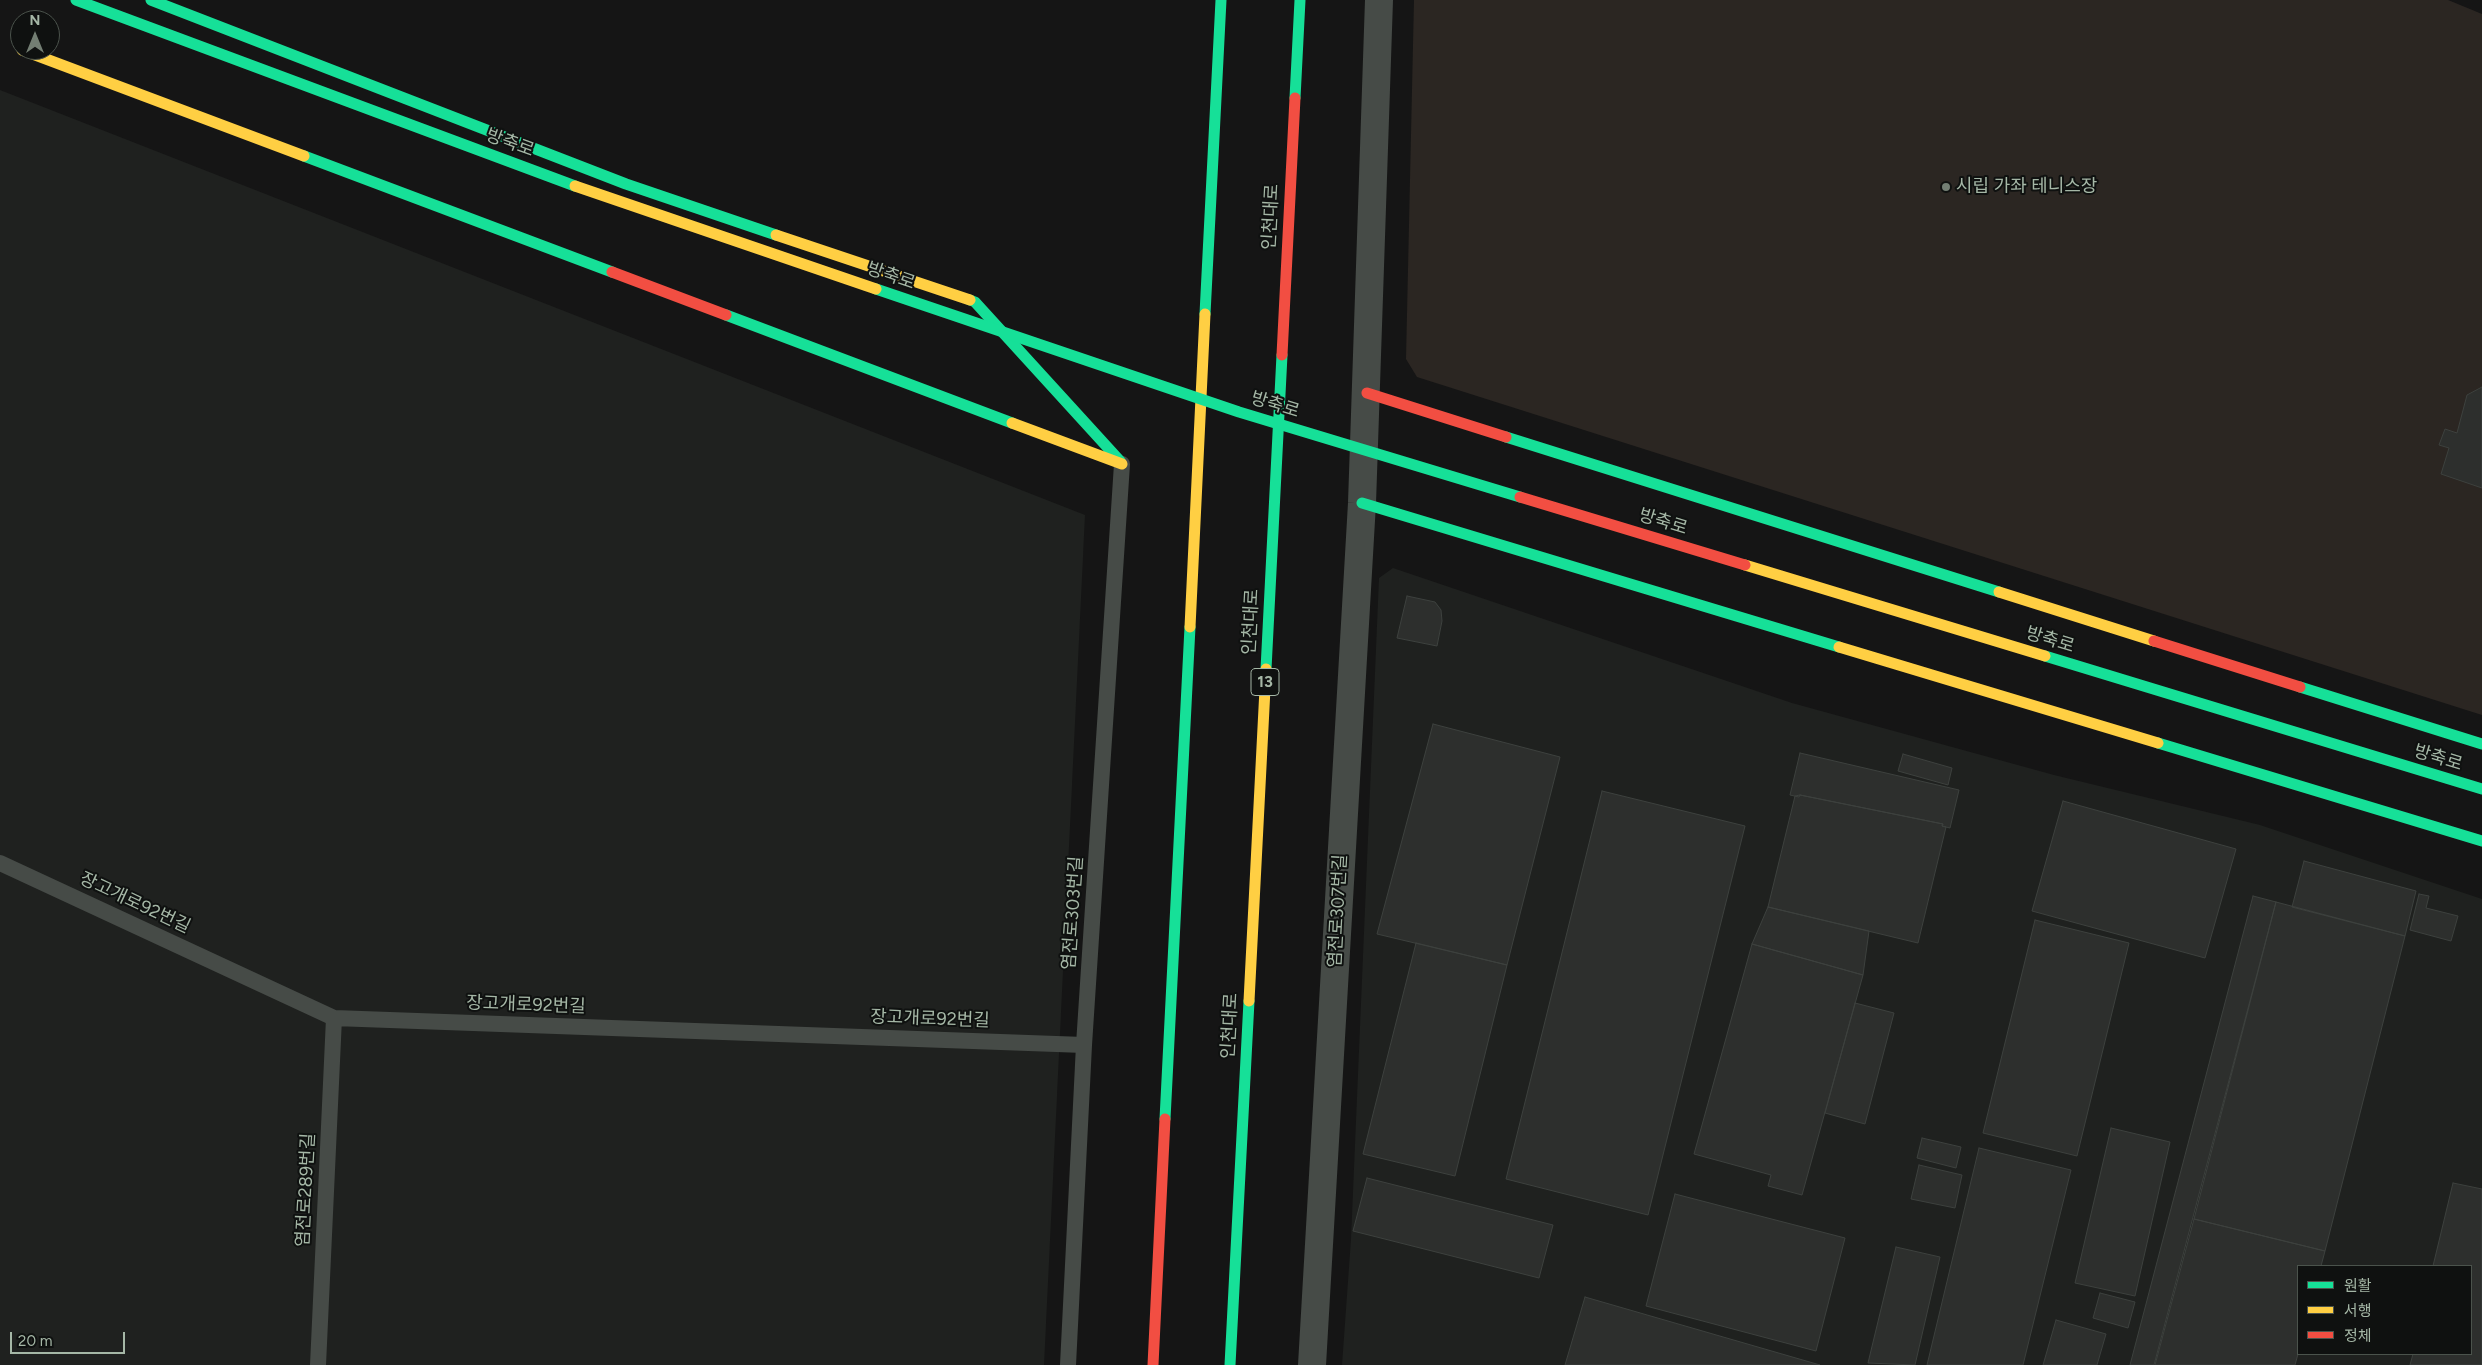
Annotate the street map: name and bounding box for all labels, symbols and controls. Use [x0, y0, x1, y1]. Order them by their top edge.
north arrow [10, 10, 60, 60]
text: N [30, 12, 40, 29]
street label: 방축로 [483, 124, 537, 162]
place label: 시립 가좌 테니스장 [1956, 176, 2097, 198]
marker: 시립 가좌 테니스장 [1940, 181, 1952, 193]
street label: 인천대로 [1258, 183, 1284, 251]
street label: 방축로 [864, 258, 918, 294]
street label: 방축로 [1248, 387, 1302, 423]
street label: 방축로 [1636, 504, 1690, 540]
street label: 인천대로 [1238, 588, 1264, 656]
street label: 방축로 [2023, 622, 2077, 658]
road number: 13 [1251, 669, 1279, 696]
street label: 방축로 [2411, 740, 2465, 776]
street label: 염전로307번길 [1324, 854, 1352, 968]
street label: 염전로303번길 [1058, 855, 1088, 971]
street label: 장고개로92번길 [76, 868, 194, 938]
street label: 장고개로92번길 [466, 992, 586, 1018]
street label: 인천대로 [1217, 992, 1243, 1060]
street label: 장고개로92번길 [870, 1006, 990, 1032]
street label: 염전로289번길 [292, 1132, 320, 1248]
legend [2297, 1265, 2472, 1355]
text: 원활 [2344, 1277, 2372, 1295]
text: 서행 [2344, 1302, 2372, 1320]
scale bar [12, 1322, 128, 1354]
text: 정체 [2344, 1327, 2372, 1345]
text: 20 m [18, 1332, 52, 1350]

